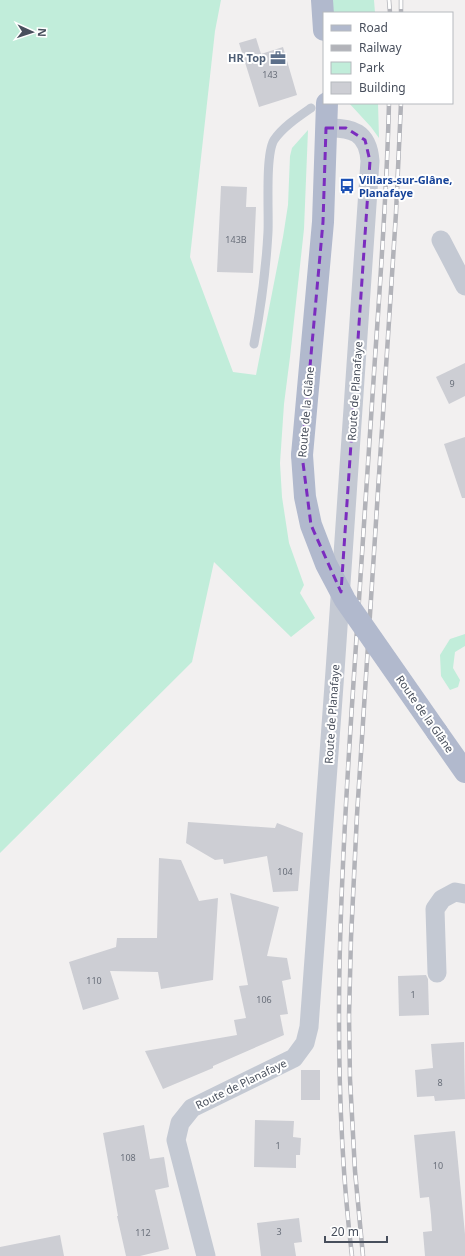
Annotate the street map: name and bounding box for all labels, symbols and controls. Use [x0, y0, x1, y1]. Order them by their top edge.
north arrow [12, 12, 52, 52]
legend [323, 12, 453, 104]
text: Road [359, 19, 388, 36]
text: N [35, 28, 50, 37]
text: Railway [359, 39, 403, 56]
office icon: HR Top [269, 49, 287, 67]
place label: HR Top [228, 50, 266, 65]
text: Park [359, 59, 385, 76]
house number: 143 [262, 68, 278, 81]
text: Building [359, 79, 406, 96]
place label: Villars-sur-Glâne, Planafaye [359, 172, 452, 200]
bus stop icon: Villars-sur-Glâne, Planafaye [338, 177, 356, 195]
house number: 143B [225, 233, 247, 246]
street label: Route de Planafaye [344, 341, 365, 441]
street label: Route de la Glâne [294, 366, 317, 458]
house number: 9 [449, 377, 455, 390]
street label: Route de Planafaye [321, 664, 342, 764]
street label: Route de la Glâne [393, 672, 458, 755]
house number: 104 [277, 865, 293, 878]
house number: 110 [86, 974, 102, 987]
house number: 1 [410, 988, 416, 1001]
house number: 106 [256, 993, 272, 1006]
street label: Route de Planafaye [193, 1055, 289, 1112]
house number: 8 [437, 1076, 443, 1089]
house number: 1 [275, 1139, 281, 1152]
house number: 108 [120, 1151, 136, 1164]
house number: 10 [433, 1159, 443, 1172]
scale bar [325, 1218, 387, 1244]
text: 20 m [331, 1223, 359, 1240]
house number: 3 [276, 1225, 282, 1238]
house number: 112 [135, 1226, 151, 1239]

